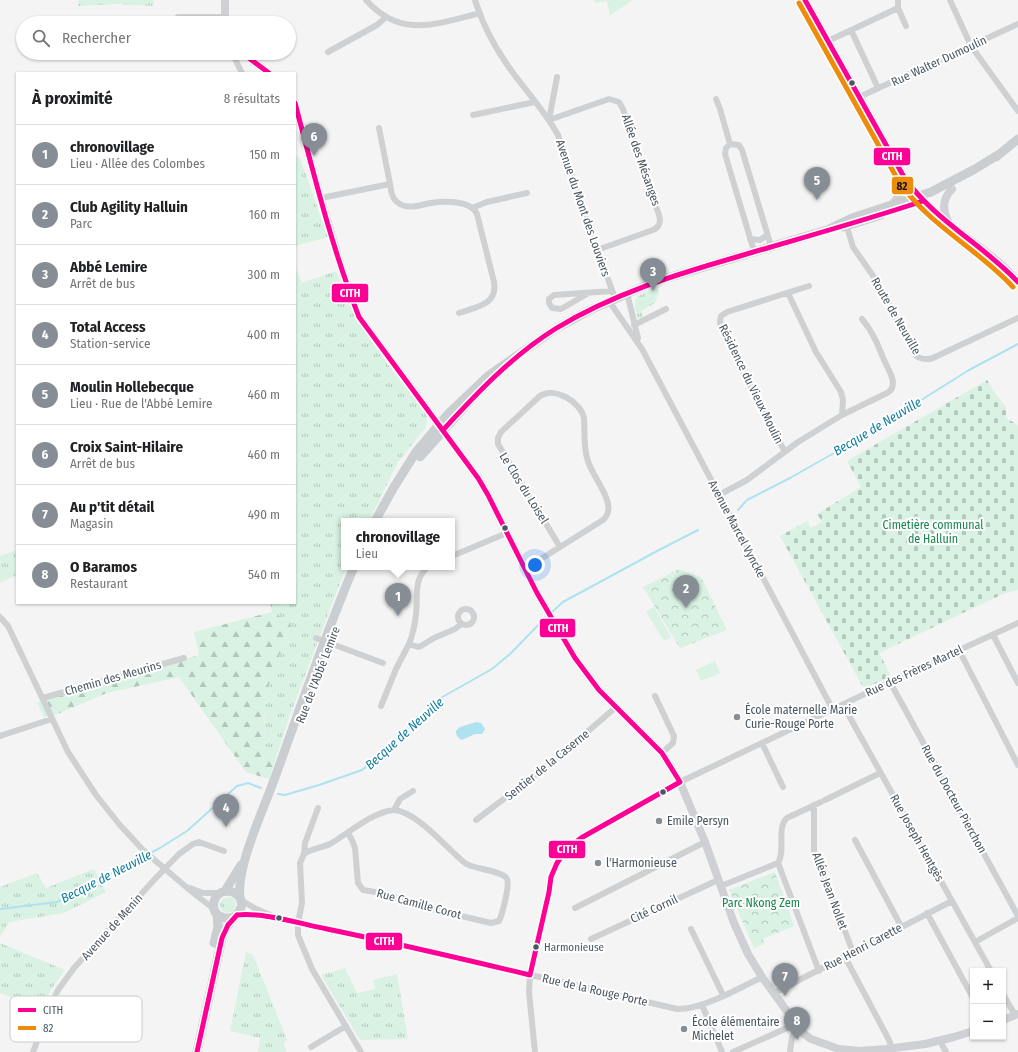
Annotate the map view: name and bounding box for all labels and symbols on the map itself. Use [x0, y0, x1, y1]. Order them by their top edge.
street label: Rue Walter Dumoulin [889, 33, 989, 89]
unlabelled marker [847, 78, 857, 88]
street label: Allée des Mésanges [619, 112, 663, 208]
pin: 6 [301, 123, 327, 156]
street label: Avenue du Mont des Louviers [553, 138, 613, 278]
line badge: CITH [873, 147, 911, 166]
text: CITH [882, 150, 903, 163]
pin: 5 [804, 167, 830, 200]
line badge: 82 [891, 176, 914, 195]
text: 82 [897, 180, 907, 193]
pin: 3 [640, 258, 666, 291]
street label: Route de Neuville [868, 275, 924, 357]
line badge: CITH [331, 283, 369, 303]
text: CITH [340, 287, 361, 300]
street label: Résidence du Vieux Moulin [716, 322, 786, 446]
water label: Becque de Neuville [831, 394, 924, 459]
street label: Le Clos du Loisel [497, 450, 551, 526]
street label: Avenue Marcel Vyncke [705, 478, 769, 580]
park label: Cimetière communal de Halluin [883, 518, 983, 546]
unlabelled marker [500, 523, 510, 533]
your location [525, 555, 545, 575]
pin: 2 [673, 575, 699, 608]
pin: 1 [385, 583, 411, 616]
line badge: CITH [539, 618, 576, 638]
text: CITH [548, 622, 569, 635]
street label: Rue de l'Abbé Lemire [293, 625, 343, 725]
street label: Rue des Frères Martel [863, 642, 965, 700]
street label: Chemin des Meurins [63, 658, 163, 698]
water label: Becque de Neuville [362, 694, 447, 772]
place label: École maternelle Marie Curie-Rouge Porte [745, 702, 857, 731]
marker: École maternelle Marie Curie-Rouge Porte [732, 712, 742, 722]
street label: Sentier de la Caserne [502, 727, 592, 803]
street label: Rue du Docteur Pierchon [918, 742, 990, 856]
unlabelled marker [658, 787, 668, 797]
street label: Rue Joseph Hentgès [887, 792, 947, 884]
pin: 4 [213, 794, 239, 827]
place label: Emile Persyn [667, 814, 729, 828]
marker: Emile Persyn [654, 816, 664, 826]
line badge: CITH [548, 840, 586, 859]
text: CITH [557, 843, 578, 856]
water label: Becque de Neuville [58, 847, 154, 906]
street label: Allée Jean Nollet [810, 850, 850, 932]
place label: l'Harmonieuse [606, 856, 677, 870]
marker: l'Harmonieuse [593, 858, 603, 868]
street label: Rue Camille Corot [375, 886, 463, 922]
street label: Avenue de Menin [79, 891, 145, 963]
street label: Cité Cornil [628, 892, 680, 926]
park label: Parc Nkong Zem [722, 896, 800, 910]
unlabelled marker [274, 913, 284, 923]
street label: Rue Henri Carette [822, 921, 904, 973]
line badge: CITH [365, 932, 403, 951]
text: CITH [374, 935, 395, 948]
place label: Harmonieuse [544, 941, 604, 954]
marker: Harmonieuse [531, 942, 541, 952]
pin: 7 [772, 963, 798, 996]
street label: Rue de la Rouge Porte [541, 971, 649, 1009]
legend [10, 996, 142, 1042]
text: CITH [43, 1004, 63, 1017]
pin: 8 [784, 1007, 810, 1040]
place label: École élémentaire Michelet [692, 1014, 780, 1043]
text: 82 [43, 1022, 53, 1035]
marker: École élémentaire Michelet [679, 1024, 689, 1034]

